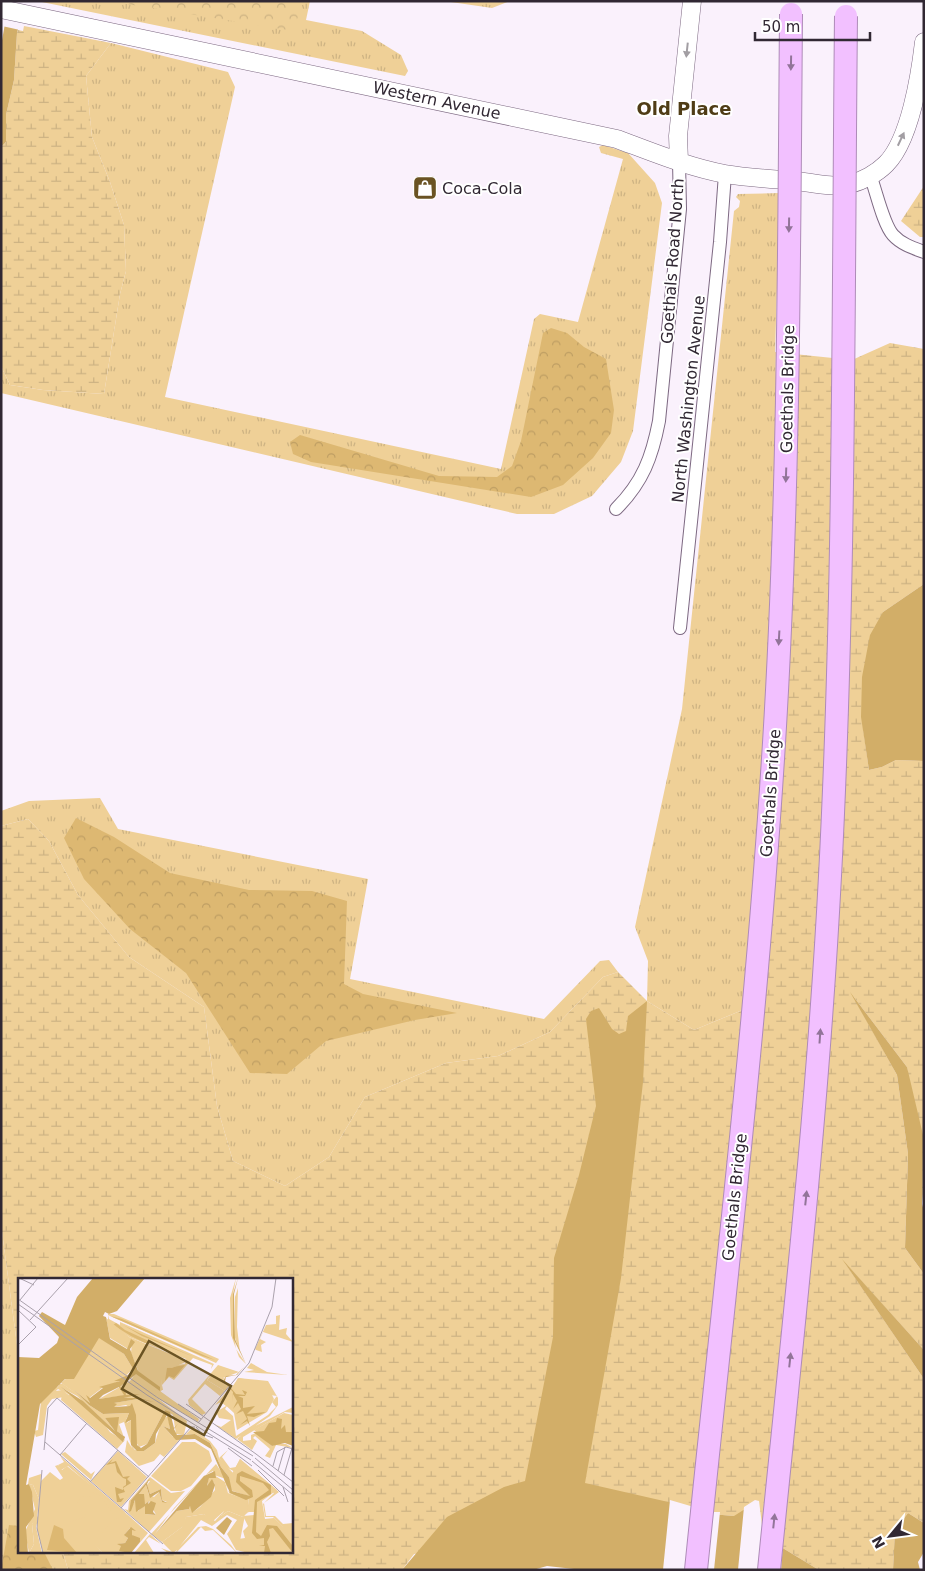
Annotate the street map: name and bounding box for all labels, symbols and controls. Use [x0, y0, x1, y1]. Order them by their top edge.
scale bar [755, 10, 870, 42]
text: 50 m [762, 18, 800, 36]
one-way arrow [683, 42, 691, 58]
one-way arrow [787, 55, 795, 71]
street label: Western Avenue [371, 78, 503, 123]
district label: Old Place [636, 98, 732, 119]
one-way arrow [898, 132, 906, 146]
shop icon: Coca-Cola [412, 175, 438, 201]
street label: Goethals Road North [657, 178, 688, 345]
place label: Coca-Cola [442, 179, 523, 198]
one-way arrow [785, 217, 793, 233]
street label: North Washington Avenue [668, 294, 709, 504]
street label: Goethals Bridge [777, 325, 798, 453]
one-way arrow [781, 467, 789, 483]
one-way arrow [775, 630, 783, 646]
street label: Goethals Bridge [757, 728, 784, 858]
one-way arrow [816, 1028, 824, 1044]
street label: Goethals Bridge [718, 1132, 751, 1262]
one-way arrow [802, 1190, 810, 1206]
inset map [18, 1278, 292, 1554]
one-way arrow [786, 1351, 794, 1367]
north arrow [865, 1511, 915, 1561]
one-way arrow [770, 1513, 778, 1529]
text: N [869, 1533, 888, 1551]

